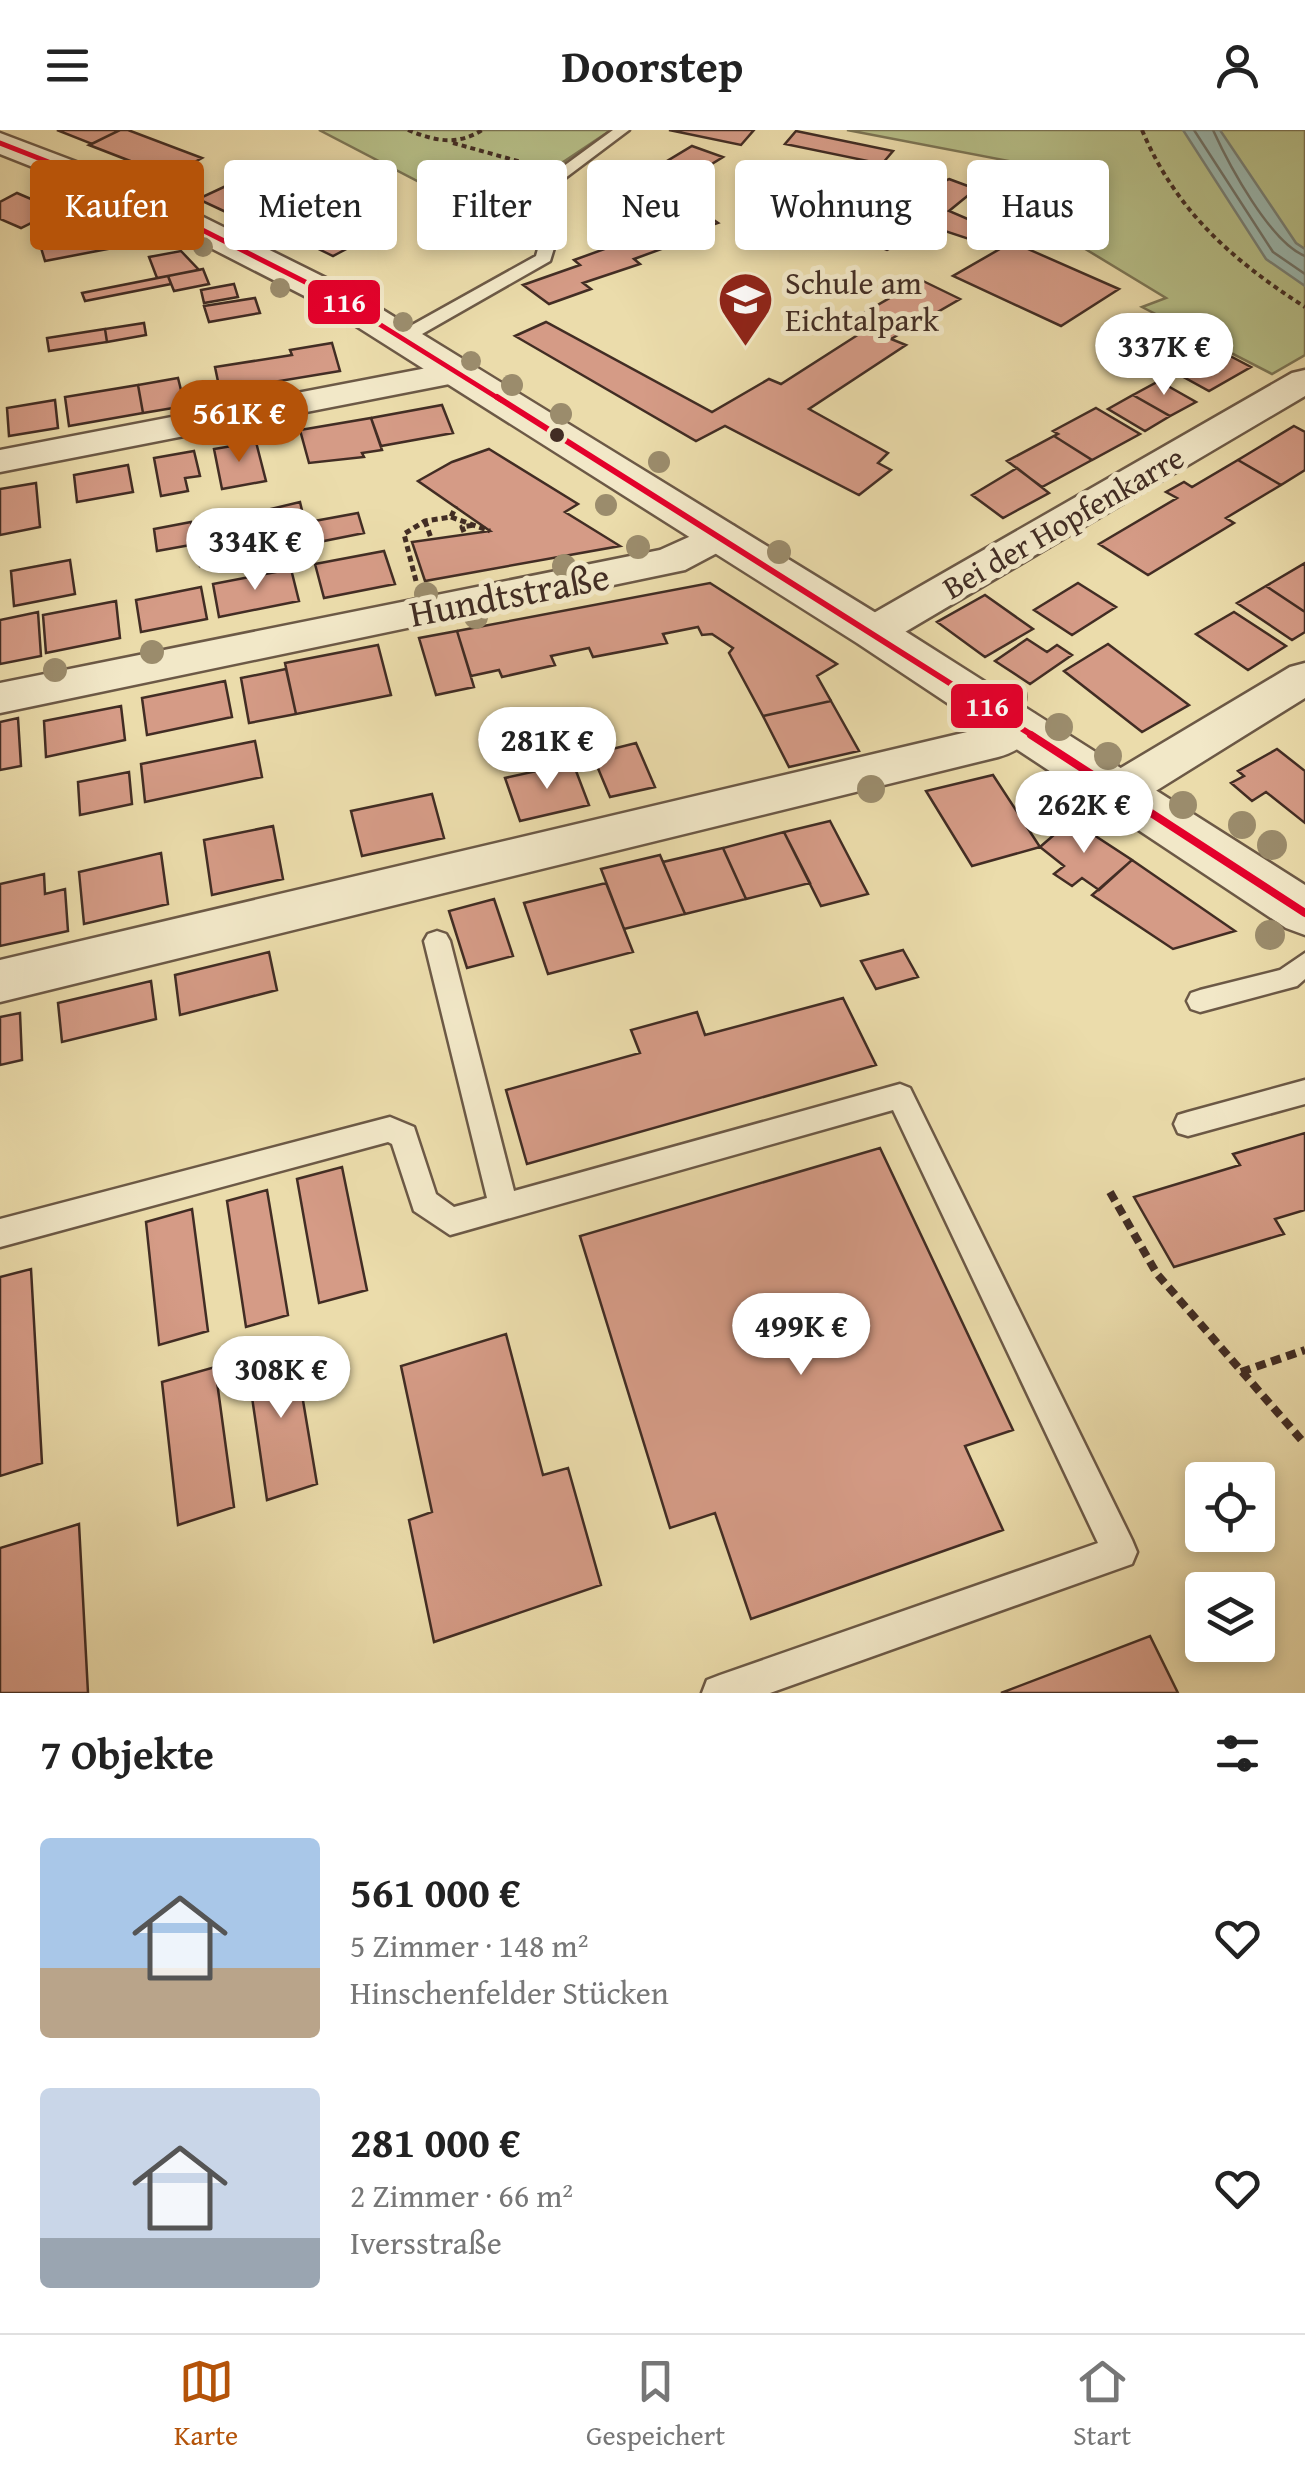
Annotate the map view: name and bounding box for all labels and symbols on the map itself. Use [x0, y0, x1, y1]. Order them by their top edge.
place label: Schule am Eichtalpark [785, 259, 940, 343]
school or university icon: Schule am Eichtalpark [716, 270, 776, 349]
line badge: 116 [306, 278, 382, 326]
text: 116 [322, 281, 366, 322]
pin: 337K € [1083, 313, 1245, 398]
pin: 561K € [158, 380, 320, 465]
unlabelled marker [547, 425, 567, 445]
street label: Bei der Hopfenkarre [934, 434, 1192, 610]
pin: 334K € [174, 508, 336, 593]
street label: Hundtstraße [404, 547, 614, 641]
line badge: 116 [949, 682, 1025, 730]
text: 116 [965, 685, 1009, 726]
pin: 281K € [466, 707, 628, 792]
pin: 262K € [1003, 771, 1165, 856]
pin: 499K € [720, 1293, 882, 1378]
pin: 308K € [200, 1336, 362, 1421]

